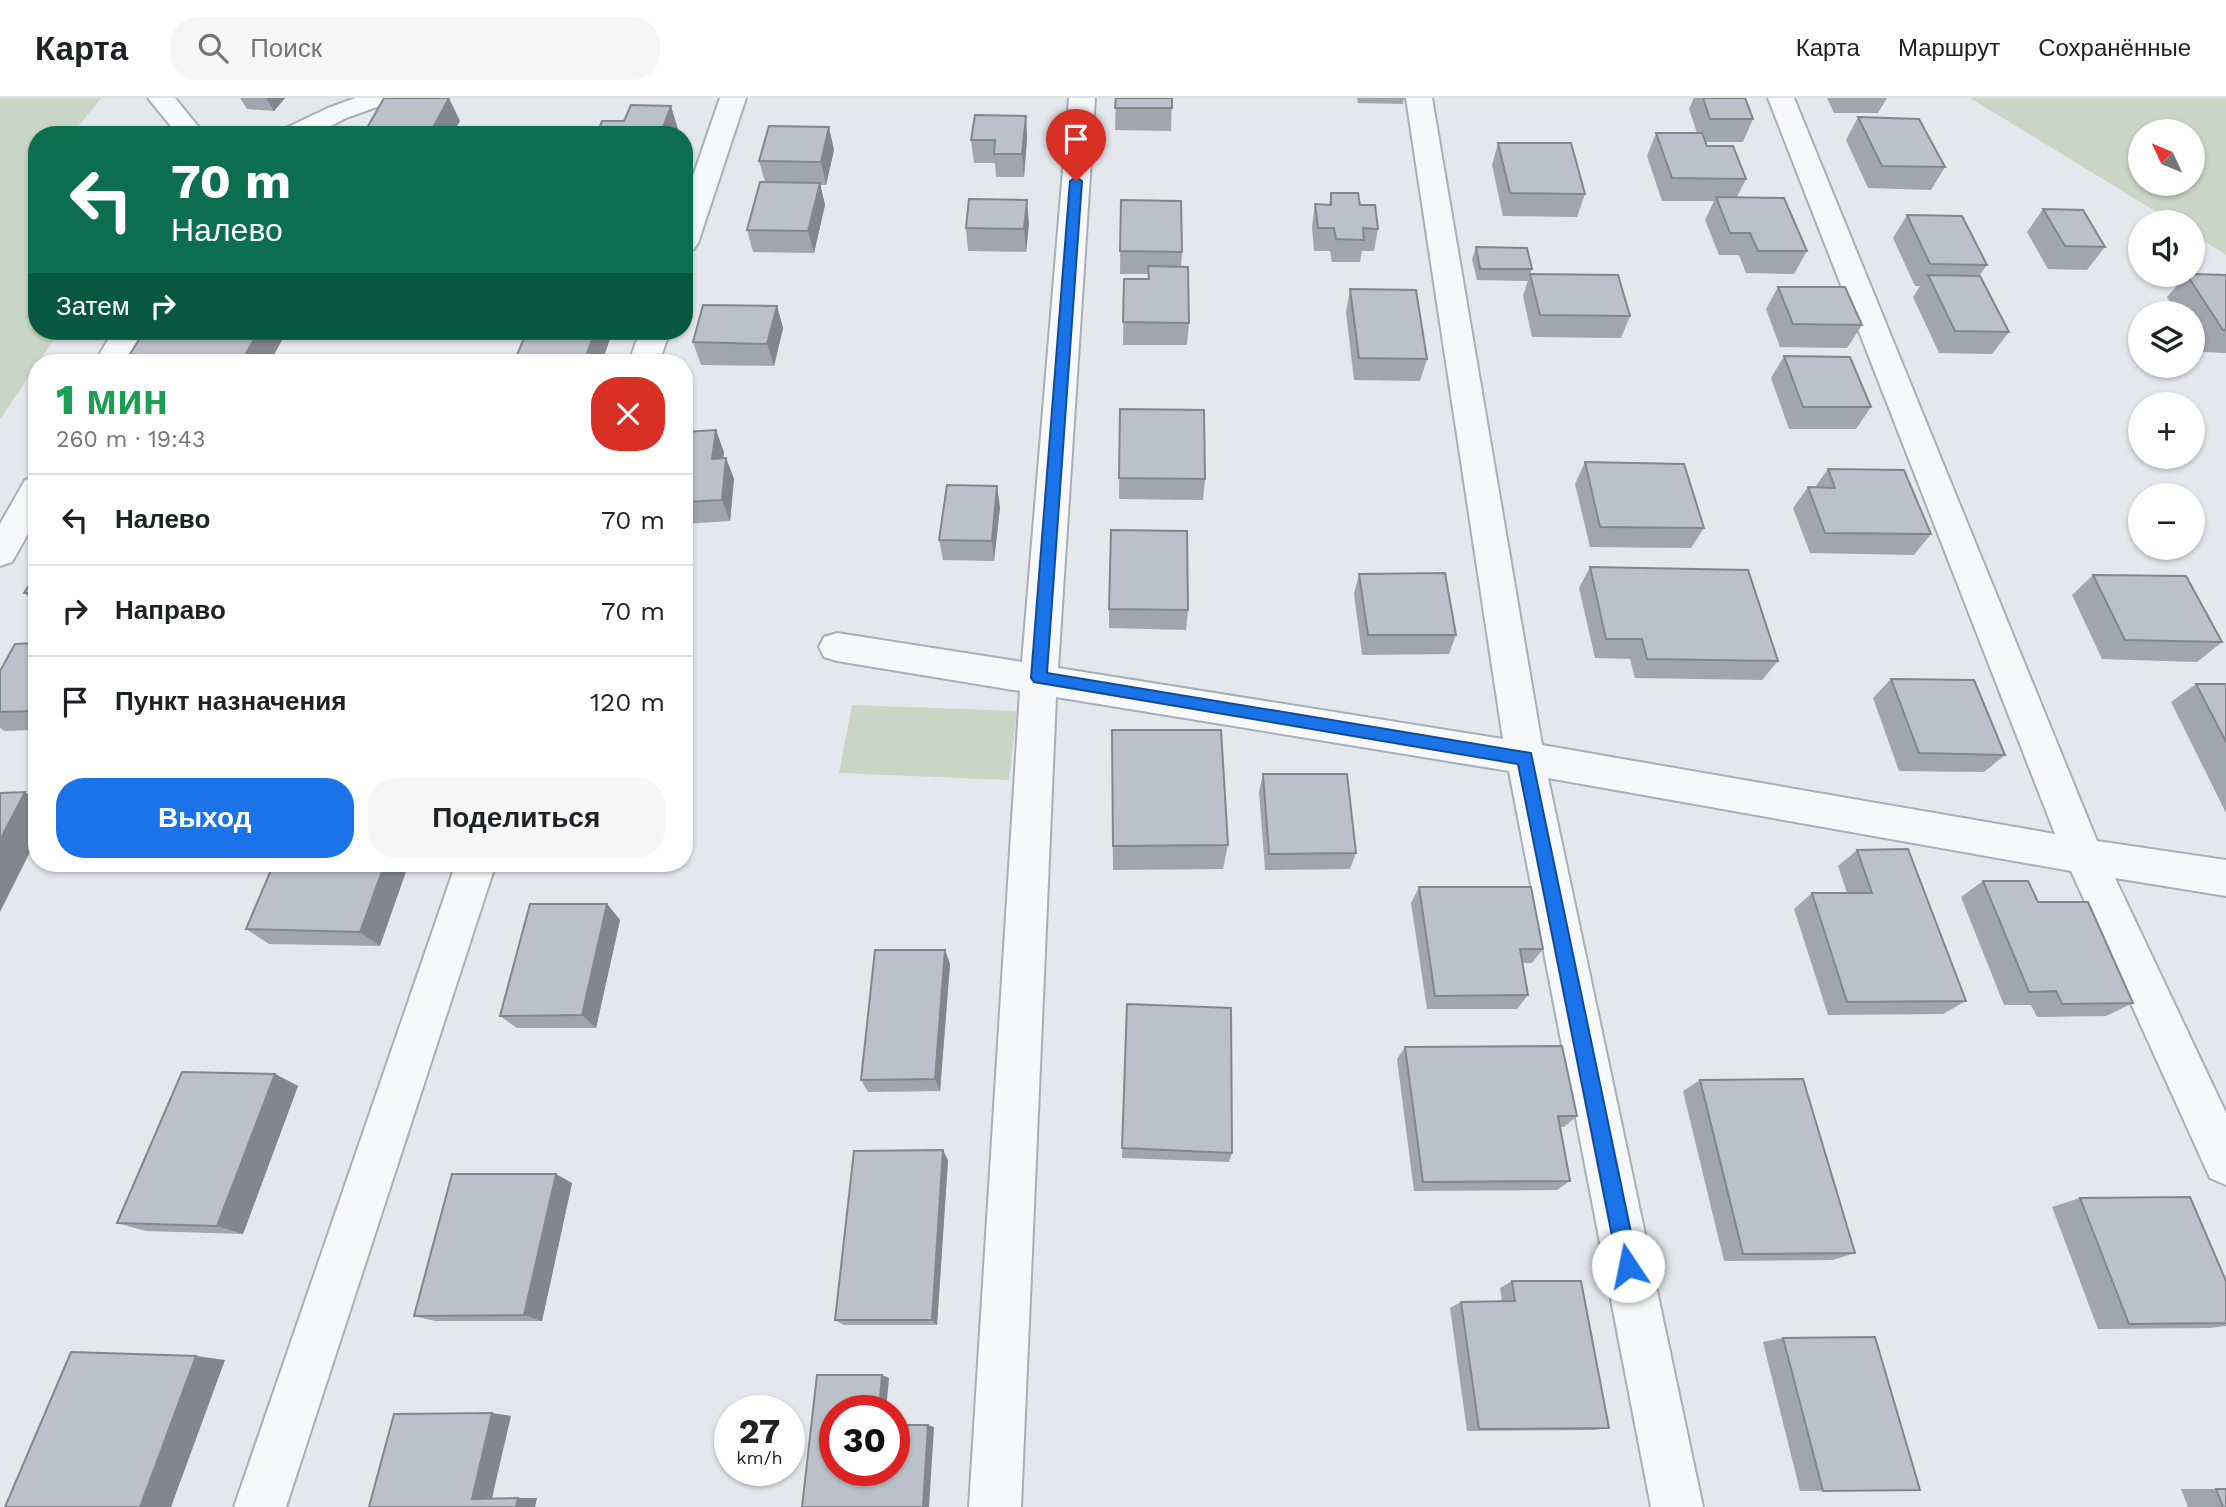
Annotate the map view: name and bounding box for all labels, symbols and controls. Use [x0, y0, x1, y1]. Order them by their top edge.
search box [170, 17, 660, 80]
text: Карта [35, 29, 128, 68]
icon: search [194, 29, 232, 67]
text: Поиск [250, 33, 322, 63]
text: Карта [1796, 34, 1860, 62]
text: Маршрут [1898, 34, 2000, 62]
text: Сохранённые [2038, 34, 2191, 62]
pin [1046, 109, 1106, 181]
north arrow [2128, 119, 2205, 196]
map controls [2128, 119, 2205, 560]
icon: arrive [1057, 120, 1095, 158]
text: 70 m [171, 152, 291, 210]
icon: left [56, 154, 147, 245]
button: sound [2128, 210, 2205, 287]
text: Налево [171, 211, 283, 249]
icon: right [144, 287, 182, 325]
text: Затем [56, 291, 130, 321]
button: layers [2128, 301, 2205, 378]
text: 1 мин [56, 375, 168, 424]
button: close [591, 377, 665, 451]
button: + [2128, 392, 2205, 469]
text: 260 m · 19:43 [56, 426, 205, 453]
button: − [2128, 483, 2205, 560]
icon: left [56, 501, 94, 539]
text: Налево [115, 504, 210, 534]
text: 70 m [601, 505, 665, 535]
icon: right [56, 592, 94, 630]
text: Направо [115, 595, 226, 625]
text: 70 m [601, 596, 665, 626]
icon: arrive [56, 683, 94, 721]
text: Пункт назначения [115, 686, 346, 716]
text: 120 m [590, 687, 665, 717]
button: Выход [56, 778, 354, 858]
button: Поделиться [368, 778, 665, 858]
position arrow [1591, 1229, 1665, 1303]
speed limit sign: 30 [819, 1395, 910, 1486]
text: 27 [739, 1410, 780, 1452]
text: km/h [736, 1447, 783, 1468]

